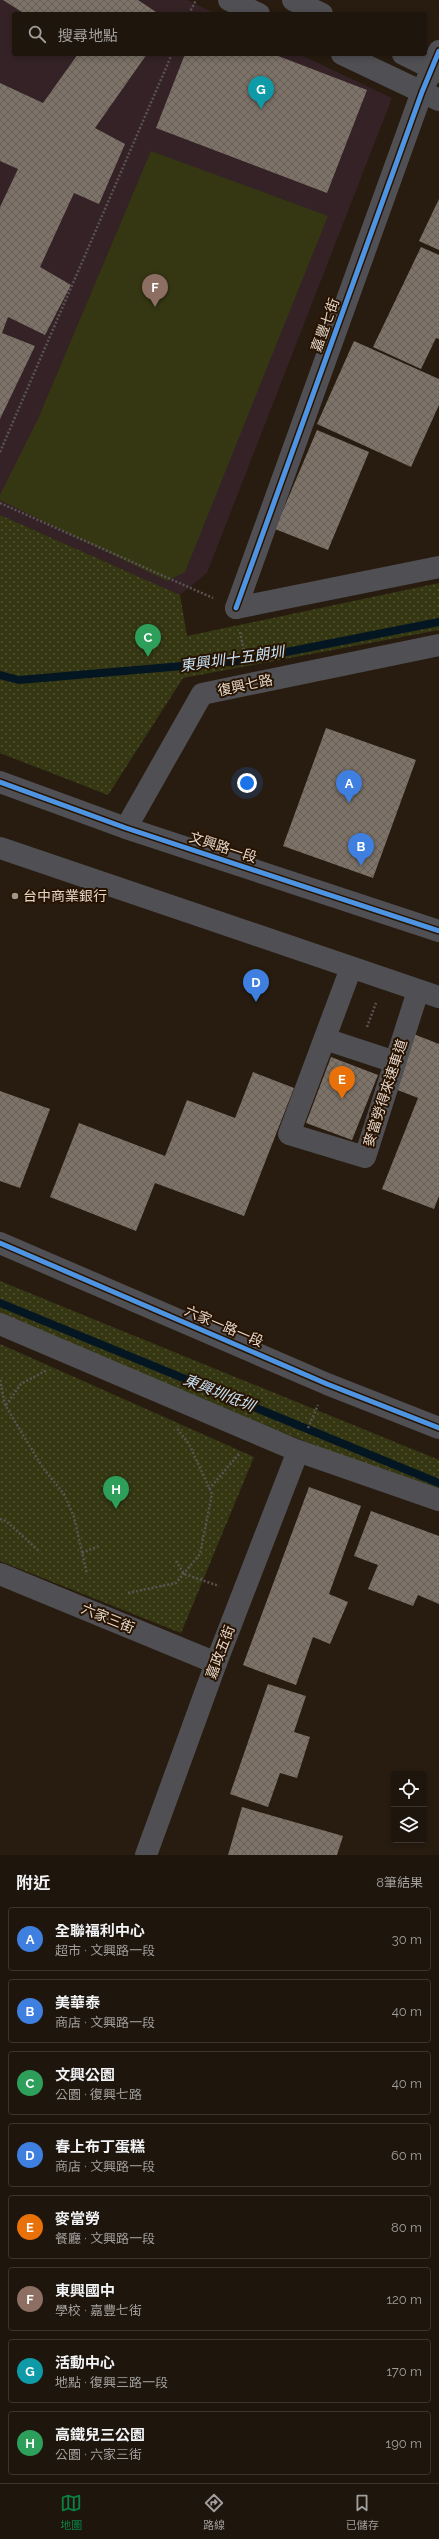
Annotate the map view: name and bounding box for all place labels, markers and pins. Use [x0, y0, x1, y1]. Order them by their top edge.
pin: G [248, 76, 274, 109]
pin: F [142, 274, 168, 307]
pin: C [135, 624, 161, 657]
pin: A [336, 770, 362, 803]
pin: B [348, 833, 374, 866]
place label: 台中商業銀行 [23, 888, 107, 904]
marker: 台中商業銀行 [10, 891, 20, 901]
pin: D [243, 969, 269, 1002]
pin: E [329, 1066, 355, 1099]
pin: H [103, 1476, 129, 1509]

